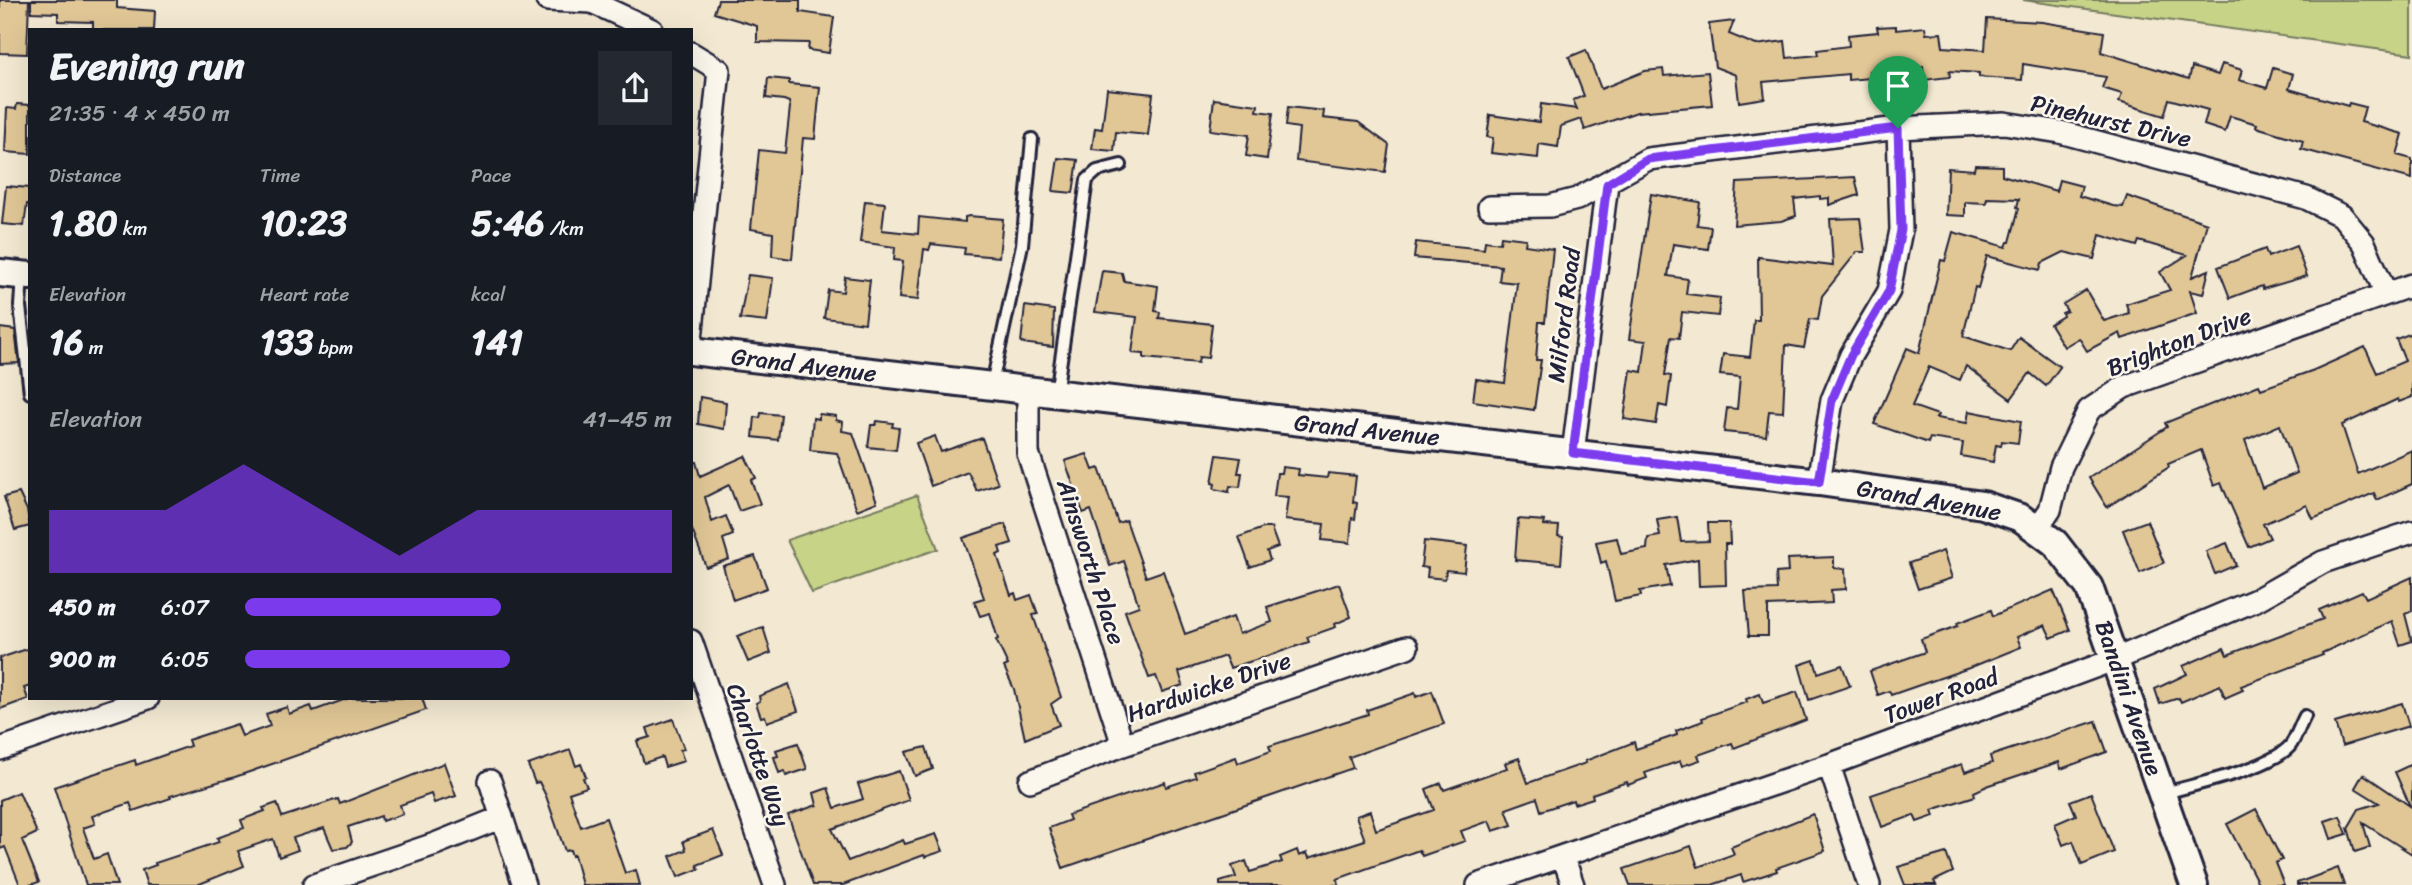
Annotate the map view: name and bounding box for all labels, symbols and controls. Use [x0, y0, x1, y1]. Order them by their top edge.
text: Evening run [49, 33, 245, 100]
button: share [598, 51, 672, 125]
pin [1868, 56, 1928, 128]
icon: arrive [1879, 67, 1917, 105]
street label: Pinehurst Drive [2026, 82, 2196, 160]
text: 21:35 · 4 × 450 m [49, 93, 230, 134]
text: Distance [49, 159, 121, 192]
text: Time [260, 159, 300, 192]
text: Pace [471, 159, 511, 192]
text: 1.80 [49, 192, 118, 254]
text: 10:23 [260, 192, 347, 254]
text: 5:46 [471, 192, 545, 254]
text: km [118, 212, 147, 245]
text: /km [545, 212, 584, 245]
street label: Milford Road [1535, 244, 1593, 385]
text: Elevation [49, 278, 126, 311]
text: Heart rate [260, 278, 349, 311]
text: kcal [471, 278, 506, 311]
street label: Brighton Drive [2100, 295, 2258, 389]
text: 16 [49, 311, 84, 373]
text: 133 [260, 311, 313, 373]
text: 141 [471, 311, 523, 373]
text: m [84, 331, 103, 364]
text: bpm [313, 331, 353, 364]
street label: Grand Avenue [729, 335, 879, 395]
text: Elevation [49, 399, 142, 440]
text: 41–45 m [583, 399, 672, 440]
street label: Grand Avenue [1292, 401, 1442, 459]
street label: Grand Avenue [1853, 467, 2005, 533]
street label: Ainsworth Place [1044, 473, 1138, 650]
text: 450 m [49, 587, 116, 628]
text: 6:07 [161, 587, 209, 628]
street label: Bandini Avenue [2083, 615, 2175, 782]
text: 900 m [49, 639, 116, 680]
text: 6:05 [161, 639, 210, 680]
street label: Hardwicke Drive [1121, 639, 1297, 735]
street label: Tower Road [1878, 655, 2006, 736]
street label: Charlotte Way [714, 678, 802, 833]

